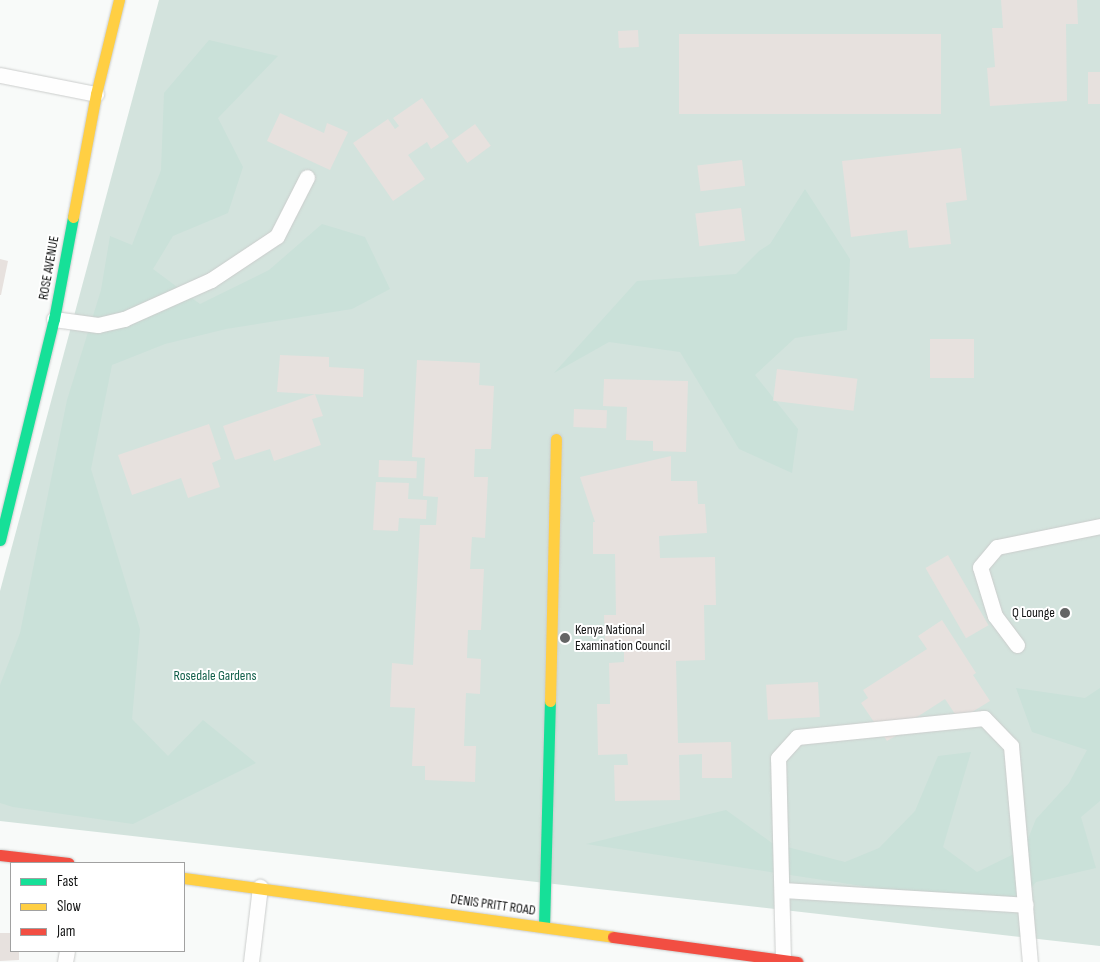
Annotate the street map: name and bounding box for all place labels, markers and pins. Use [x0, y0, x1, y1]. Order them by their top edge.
place label: Q Lounge [1012, 605, 1055, 621]
marker: Q Lounge [1059, 607, 1071, 619]
place label: Kenya National Examination Council [575, 622, 670, 654]
marker: Kenya National Examination Council [559, 632, 571, 644]

